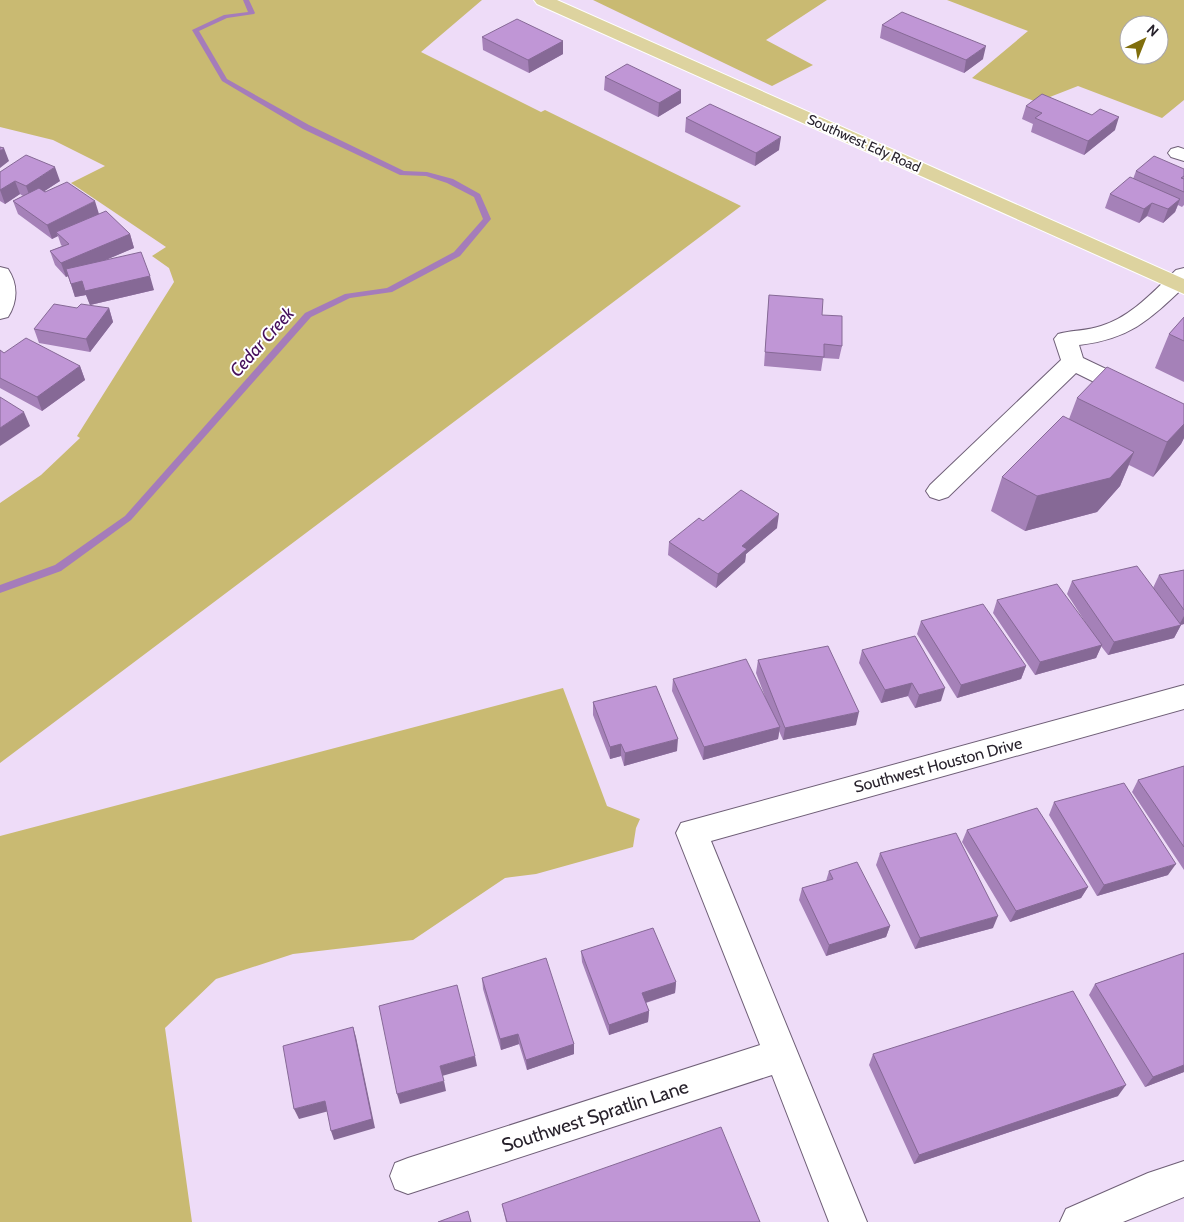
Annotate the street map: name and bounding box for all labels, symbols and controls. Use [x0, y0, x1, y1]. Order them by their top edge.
north arrow [1119, 15, 1169, 65]
text: N [1143, 21, 1163, 40]
street label: Southwest Edy Road [805, 110, 923, 176]
water label: Cedar Creek [225, 302, 300, 381]
street label: Southwest Houston Drive [852, 733, 1024, 797]
street label: Southwest Spratlin Lane [499, 1075, 692, 1157]

